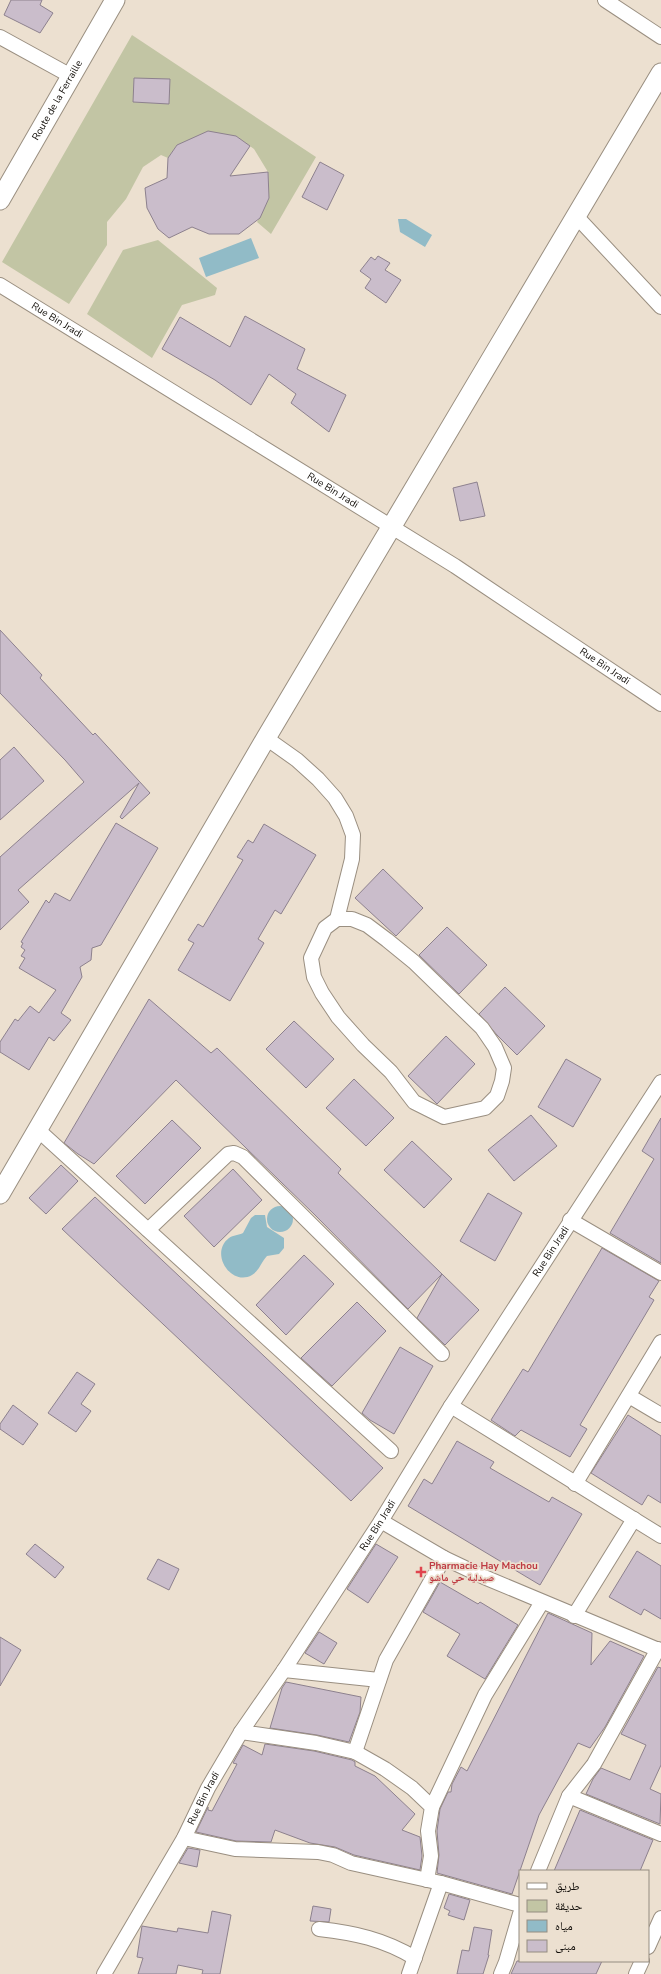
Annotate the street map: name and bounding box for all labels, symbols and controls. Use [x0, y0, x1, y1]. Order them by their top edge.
street label: Route de la Ferraille [29, 58, 86, 143]
street label: Rue Bin Jradi [29, 299, 85, 341]
street label: Rue Bin Jradi [304, 469, 361, 512]
street label: Rue Bin Jradi [577, 644, 633, 688]
street label: Rue Bin Jradi [529, 1224, 573, 1280]
street label: Rue Bin Jradi [356, 1497, 399, 1554]
place label: Pharmacie Hay Machou صيدلية حي ماشو [429, 1559, 538, 1585]
marker: Pharmacie Hay Machou صيدلية حي ماشو [416, 1567, 426, 1577]
street label: Rue Bin Jradi [184, 1769, 223, 1827]
legend [519, 1870, 649, 1962]
text: طريق [555, 1878, 580, 1894]
text: حديقة [555, 1898, 583, 1914]
text: مياه [555, 1918, 573, 1934]
text: مبنى [555, 1938, 576, 1954]

